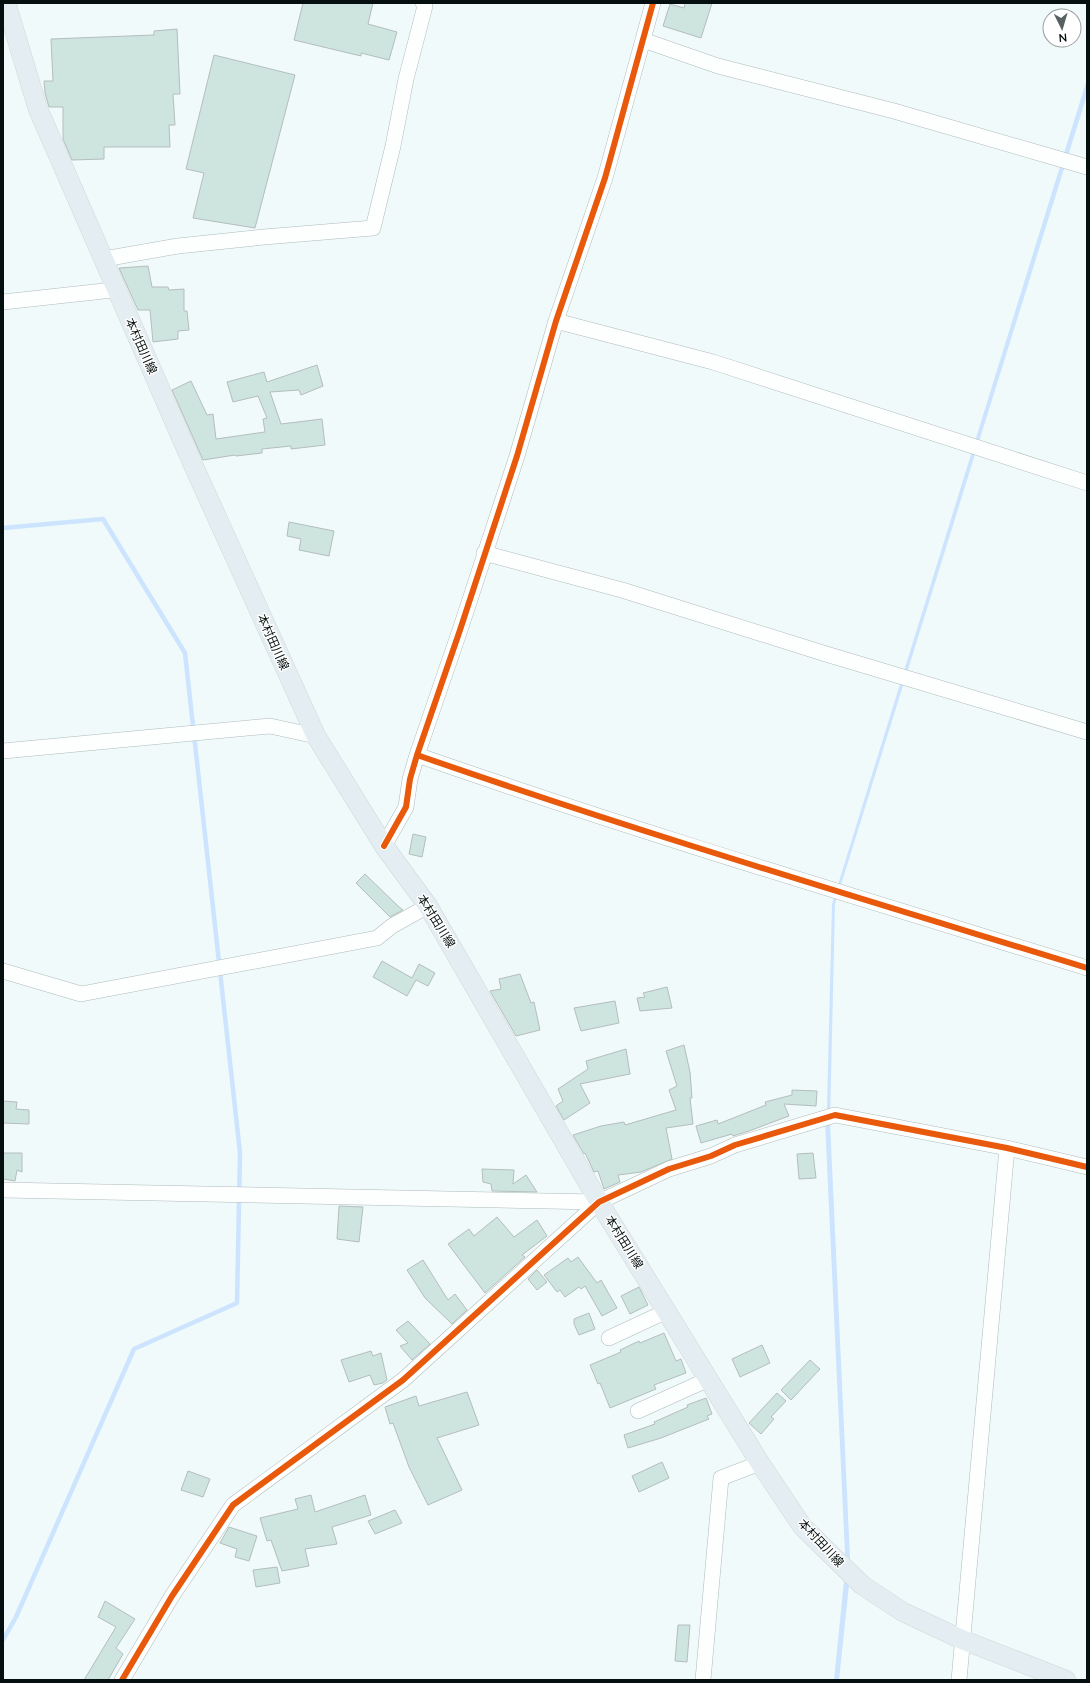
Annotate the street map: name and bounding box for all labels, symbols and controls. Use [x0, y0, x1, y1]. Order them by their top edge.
north arrow [1042, 8, 1082, 48]
text: N [1058, 32, 1068, 45]
street label: 本村田川線 [122, 315, 161, 376]
street label: 本村田川線 [254, 611, 293, 672]
street label: 本村田川線 [414, 891, 459, 950]
street label: 本村田川線 [602, 1212, 647, 1271]
street label: 本村田川線 [795, 1516, 847, 1570]

